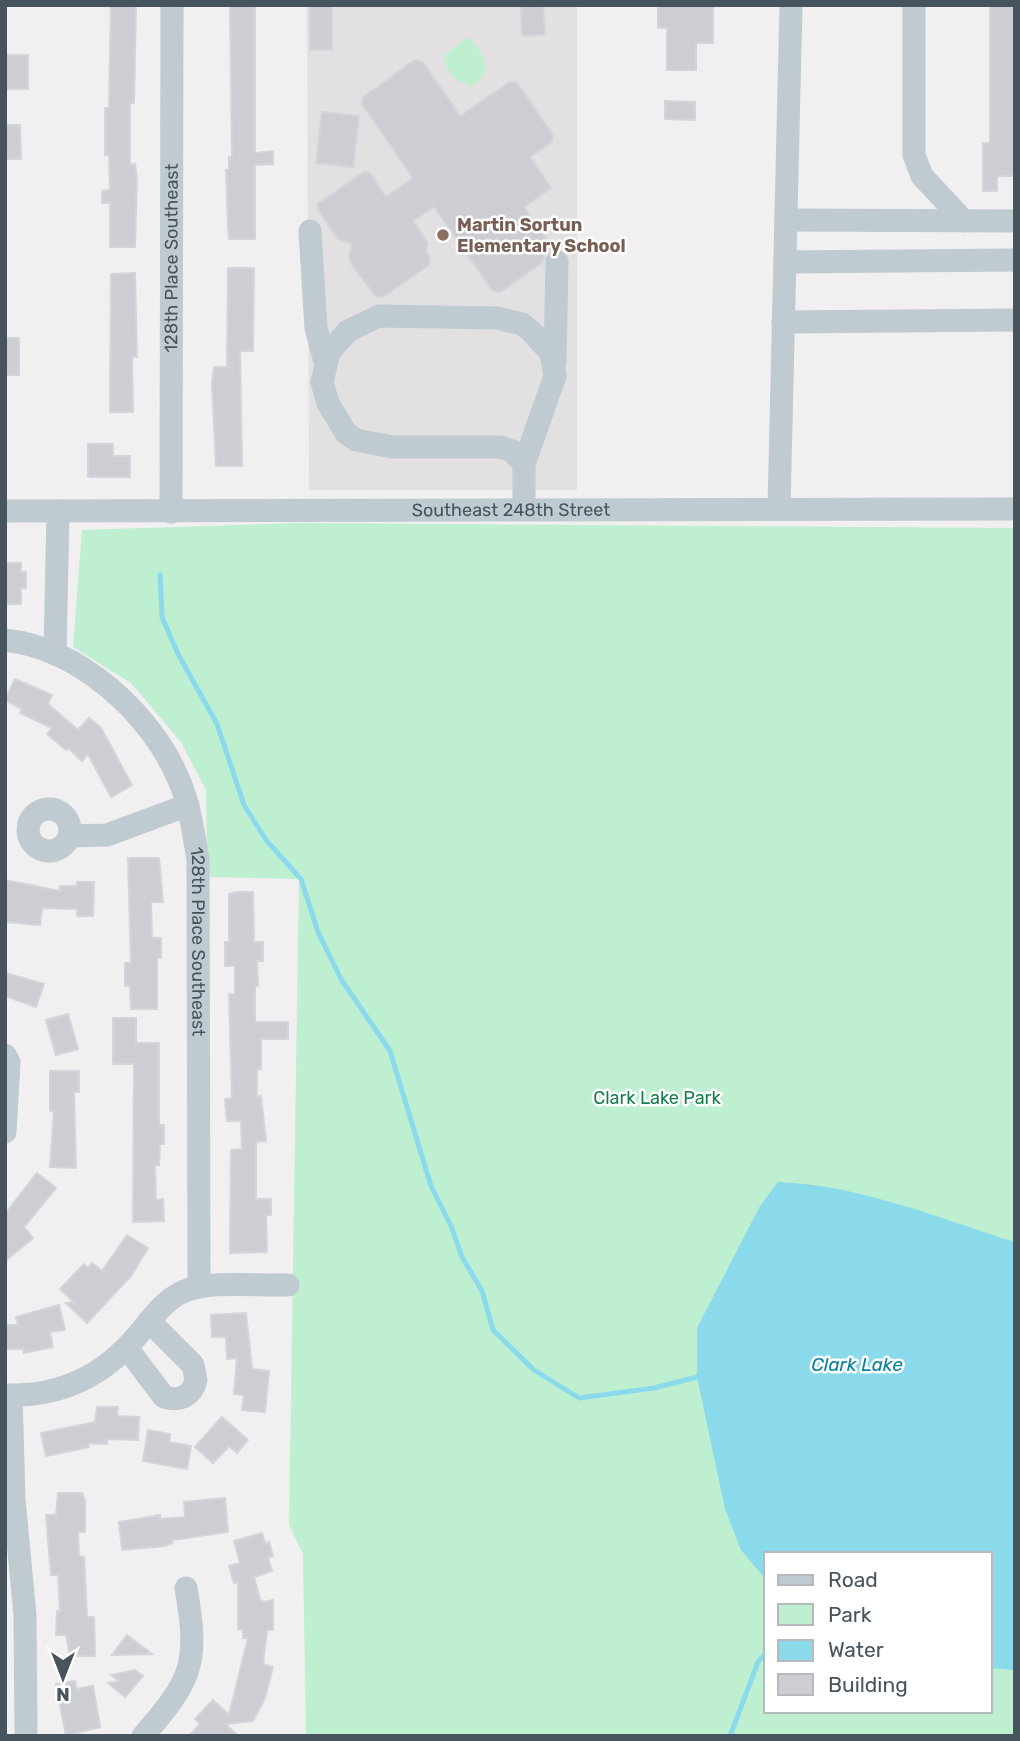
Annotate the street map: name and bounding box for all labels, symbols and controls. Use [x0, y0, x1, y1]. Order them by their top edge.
street label: 128th Place Southeast [160, 163, 183, 353]
place label: Martin Sortun Elementary School [457, 214, 626, 257]
marker: Martin Sortun Elementary School [435, 227, 451, 243]
street label: Southeast 248th Street [412, 499, 610, 521]
street label: 128th Place Southeast [185, 845, 209, 1036]
park label: Clark Lake Park [593, 1087, 721, 1109]
water label: Clark Lake [811, 1353, 903, 1376]
legend [764, 1552, 992, 1713]
text: Road [828, 1567, 878, 1592]
text: Park [828, 1602, 872, 1627]
text: Water [828, 1637, 884, 1662]
north arrow [28, 1643, 98, 1713]
text: Building [828, 1672, 908, 1697]
text: N [56, 1683, 70, 1706]

